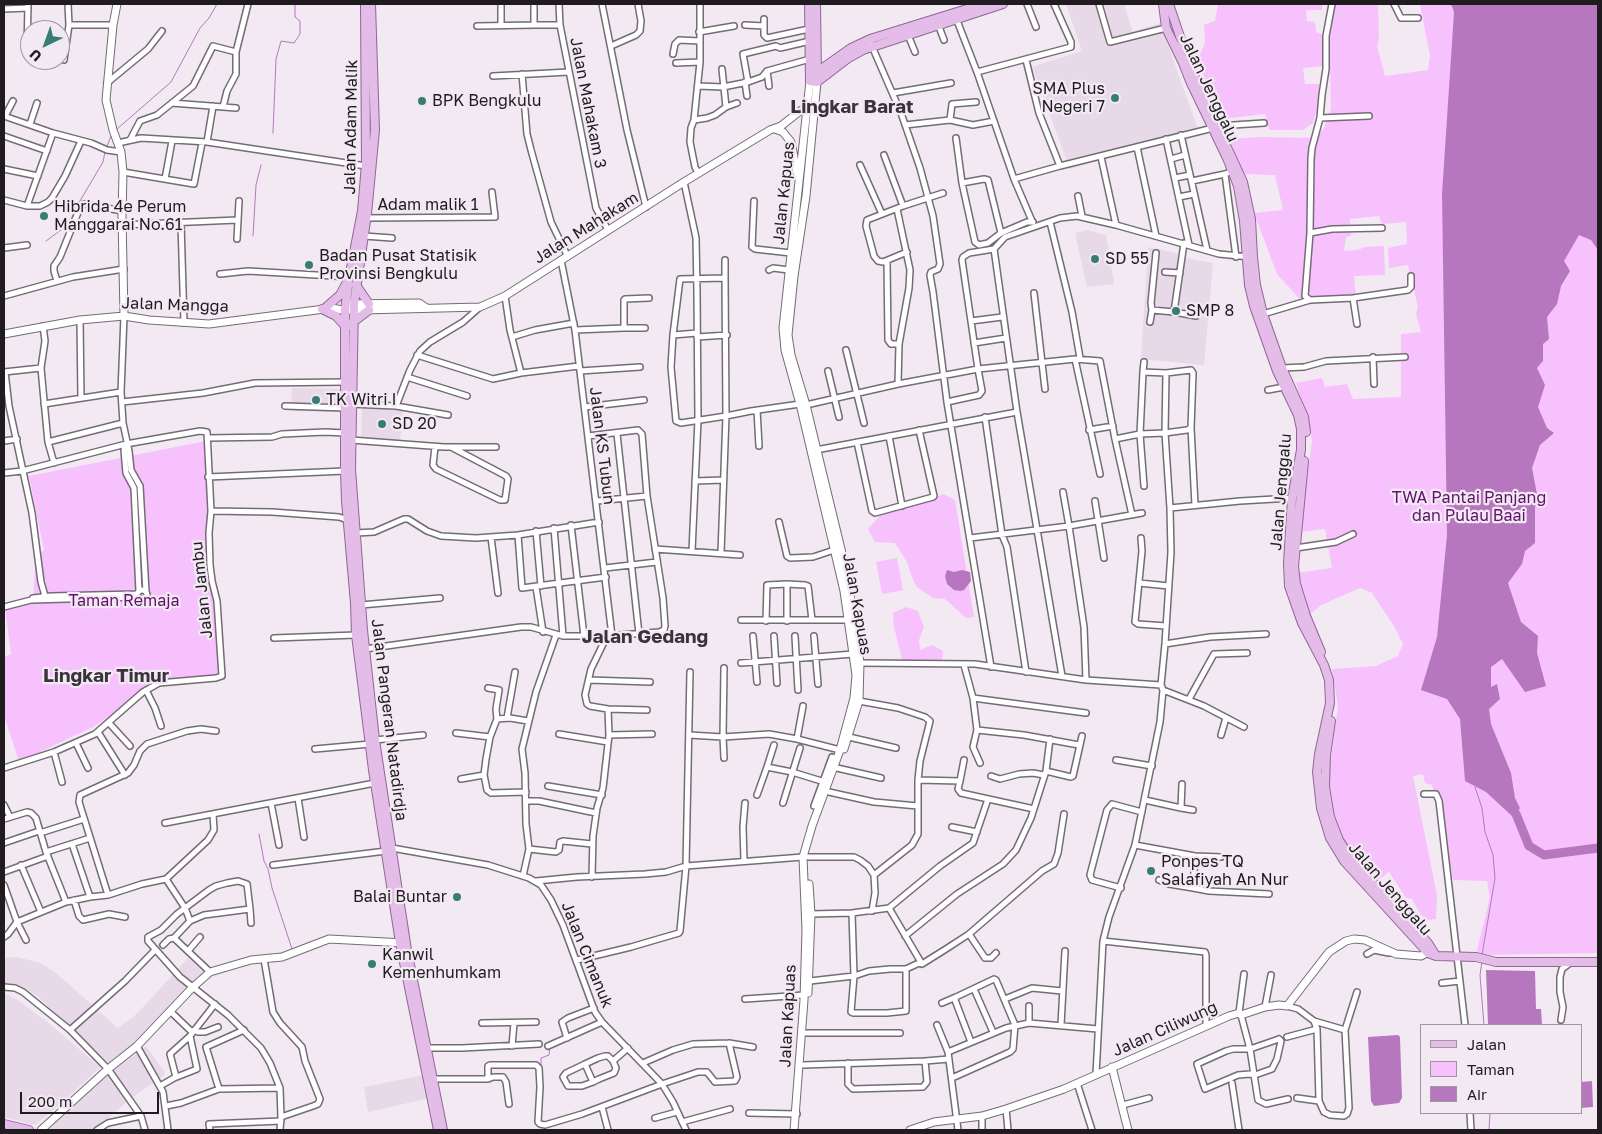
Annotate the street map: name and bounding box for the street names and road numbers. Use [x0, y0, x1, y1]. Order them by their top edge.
street label: Jalan Jenggalu [1175, 31, 1243, 145]
street label: Jalan Mahakam 3 [566, 36, 610, 170]
street label: Jalan Adam Malik [340, 59, 362, 195]
street label: Jalan Kapuas [769, 141, 799, 245]
street label: Jalan Mahakam [530, 188, 642, 268]
street label: Adam malik 1 [377, 195, 479, 215]
street label: Jalan Mangga [121, 294, 229, 316]
street label: Jalan KS Tubun [585, 386, 619, 506]
street label: Jalan Jenggalu [1266, 433, 1296, 551]
street label: Jalan Jambu [187, 541, 217, 639]
street label: Jalan Kapuas [839, 552, 875, 656]
street label: Jalan Pangeran Natadirdja [367, 618, 411, 822]
street label: Jalan Jenggalu [1344, 838, 1436, 940]
street label: Jalan Cimanuk [557, 899, 617, 1011]
street label: Jalan Kapuas [776, 964, 800, 1068]
street label: Jalan Ciliwung [1110, 997, 1220, 1061]

